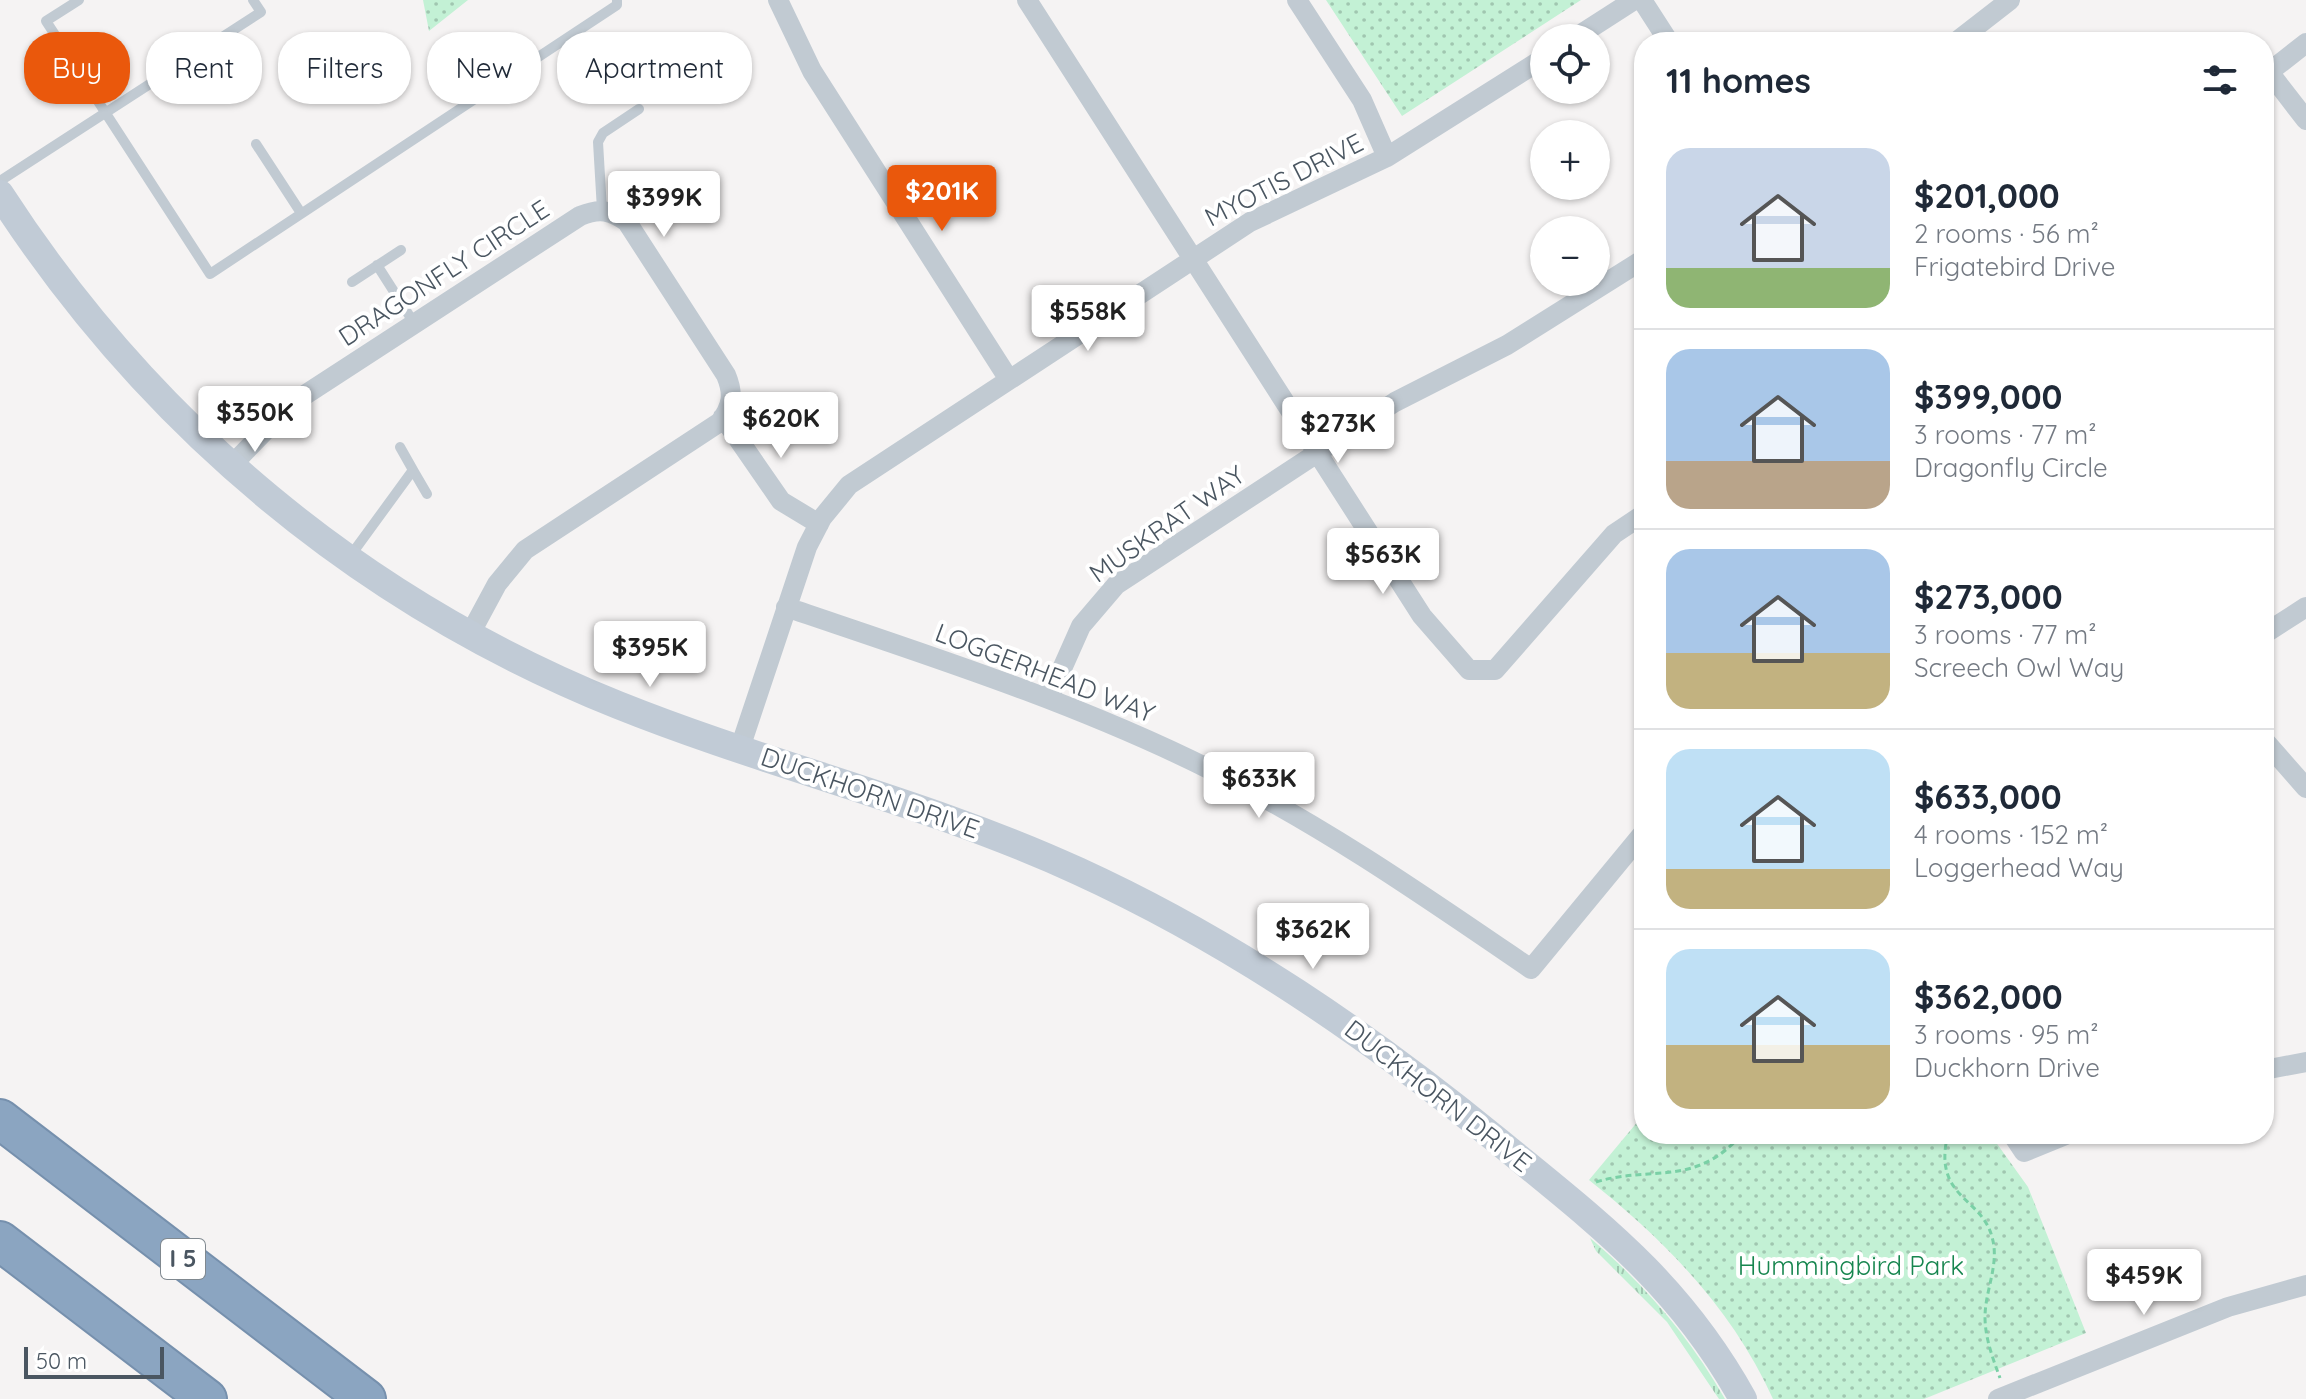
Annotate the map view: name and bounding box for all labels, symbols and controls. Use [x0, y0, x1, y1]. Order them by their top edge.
map controls [1530, 24, 1610, 296]
button: locate [1530, 24, 1610, 104]
chip: Buy [24, 32, 130, 104]
chip: Rent [146, 32, 262, 104]
chip: Filters [278, 32, 411, 104]
chip: New [427, 32, 541, 104]
chip: Apartment [557, 32, 752, 104]
icon: filters [2198, 58, 2242, 102]
text: 11 homes [1666, 59, 1811, 102]
button: + [1530, 120, 1610, 200]
street label: MYOTIS DRIVE [1199, 126, 1368, 234]
pin: $201K [886, 165, 998, 233]
pin: $399K [608, 171, 720, 239]
text: $201K [905, 174, 979, 207]
text: $201,000 [1914, 174, 2060, 217]
text: $399K [626, 180, 702, 213]
icon: home [1730, 180, 1826, 276]
street label: DRAGONFLY CIRCLE [332, 192, 555, 353]
button: − [1530, 216, 1610, 296]
text: 2 rooms · 56 m² [1914, 217, 2099, 250]
text: Frigatebird Drive [1914, 250, 2115, 283]
pin: $558K [1032, 285, 1144, 353]
text: $558K [1050, 294, 1126, 327]
text: $399,000 [1914, 375, 2062, 418]
icon: home [1730, 381, 1826, 477]
pin: $350K [199, 386, 311, 454]
pin: $620K [725, 392, 837, 460]
text: $350K [216, 395, 294, 428]
pin: $273K [1282, 397, 1394, 465]
text: $620K [742, 401, 820, 434]
text: $273K [1300, 406, 1376, 439]
text: 3 rooms · 77 m² [1914, 418, 2096, 451]
text: Dragonfly Circle [1914, 451, 2108, 484]
street label: MUSKRAT WAY [1083, 457, 1251, 589]
pin: $563K [1327, 528, 1439, 596]
text: $563K [1345, 537, 1421, 570]
text: $273,000 [1914, 575, 2063, 618]
icon: home [1730, 581, 1826, 677]
street label: LOGGERHEAD WAY [931, 615, 1160, 730]
text: 3 rooms · 77 m² [1914, 618, 2096, 651]
pin: $395K [594, 621, 706, 689]
text: $395K [612, 630, 688, 663]
text: Screech Owl Way [1914, 651, 2124, 684]
street label: DUCKHORN DRIVE [757, 740, 984, 845]
pin: $633K [1203, 752, 1315, 820]
text: $633K [1222, 761, 1296, 794]
text: $633,000 [1914, 775, 2062, 818]
icon: home [1730, 781, 1826, 877]
text: 4 rooms · 152 m² [1914, 818, 2108, 851]
text: Loggerhead Way [1914, 851, 2124, 884]
pin: $362K [1257, 903, 1369, 971]
text: $362K [1275, 912, 1351, 945]
text: $362,000 [1914, 975, 2063, 1018]
icon: home [1730, 981, 1826, 1077]
street label: DUCKHORN DRIVE [1338, 1012, 1539, 1179]
text: 3 rooms · 95 m² [1914, 1018, 2098, 1051]
text: Duckhorn Drive [1914, 1051, 2100, 1084]
road number: I 5 [161, 1239, 205, 1279]
park label: Hummingbird Park [1738, 1249, 1964, 1282]
pin: $459K [2088, 1249, 2200, 1317]
text: $459K [2105, 1258, 2183, 1291]
scale bar [24, 1343, 164, 1379]
text: 50 m [36, 1347, 87, 1375]

